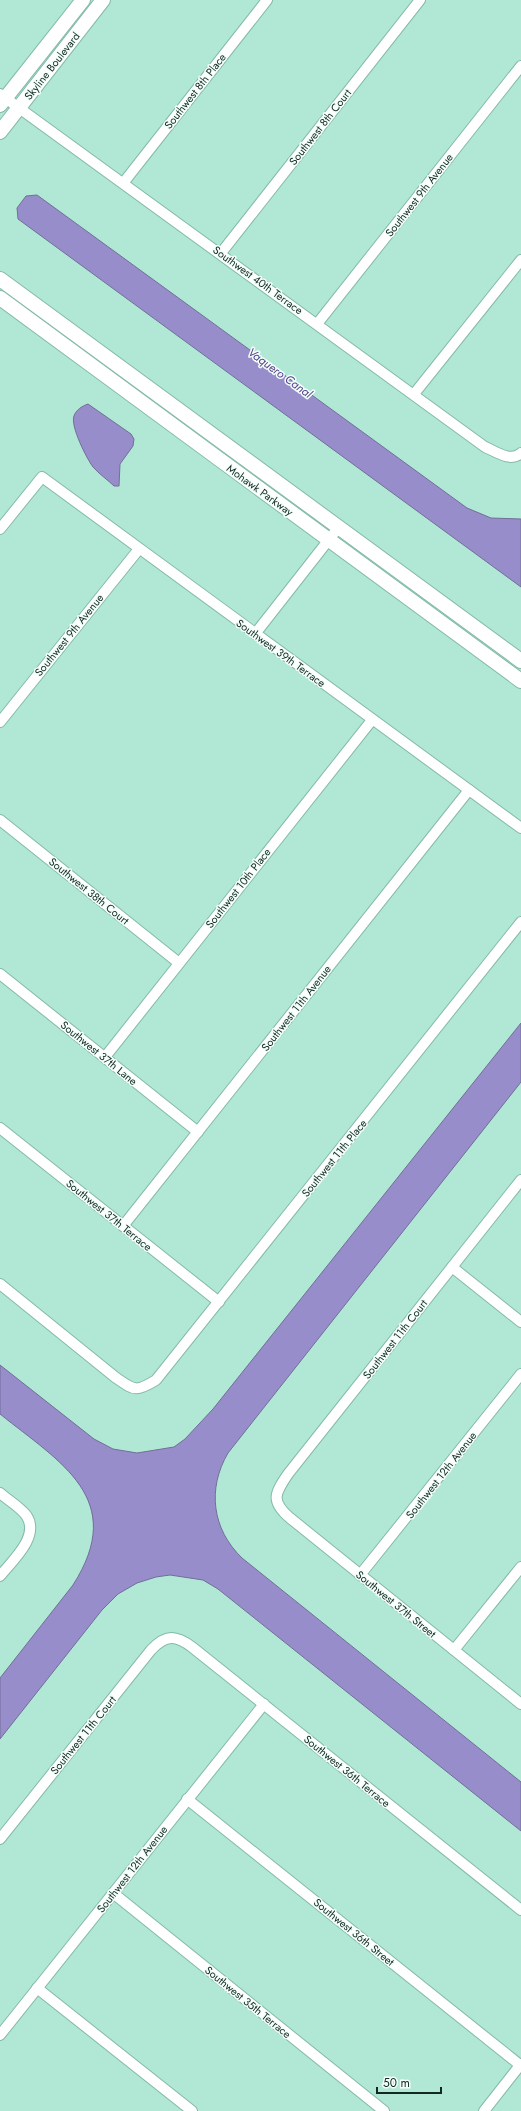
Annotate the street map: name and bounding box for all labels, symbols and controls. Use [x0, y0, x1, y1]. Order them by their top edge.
street label: Skyline Boulevard [20, 29, 84, 103]
street label: Southwest 8th Place [160, 50, 230, 132]
street label: Southwest 8th Court [285, 85, 355, 169]
street label: Southwest 9th Avenue [381, 150, 457, 240]
street label: Southwest 40th Terrace [210, 242, 307, 318]
water label: Vaquero Canal [244, 343, 317, 403]
street label: Mohawk Parkway [223, 460, 297, 520]
street label: Southwest 9th Avenue [31, 590, 107, 680]
street label: Southwest 39th Terrace [233, 615, 329, 691]
street label: Southwest 10th Place [202, 844, 275, 931]
street label: Southwest 38th Court [46, 854, 133, 929]
street label: Southwest 11th Avenue [257, 961, 335, 1054]
street label: Southwest 37th Lane [57, 1017, 141, 1089]
street label: Southwest 11th Place [298, 1115, 371, 1200]
street label: Southwest 37th Terrace [63, 1175, 156, 1255]
street label: Southwest 11th Court [359, 1296, 431, 1382]
street label: Southwest 12th Avenue [402, 1428, 480, 1522]
street label: Southwest 37th Street [352, 1567, 440, 1642]
street label: Southwest 11th Court [46, 1692, 120, 1778]
street label: Southwest 36th Terrace [300, 1731, 394, 1811]
street label: Southwest 12th Avenue [93, 1822, 171, 1916]
street label: Southwest 36th Street [310, 1894, 398, 1970]
street label: Southwest 35th Terrace [201, 1962, 295, 2042]
scale bar [377, 2069, 441, 2095]
text: 50 m [383, 2074, 410, 2092]

